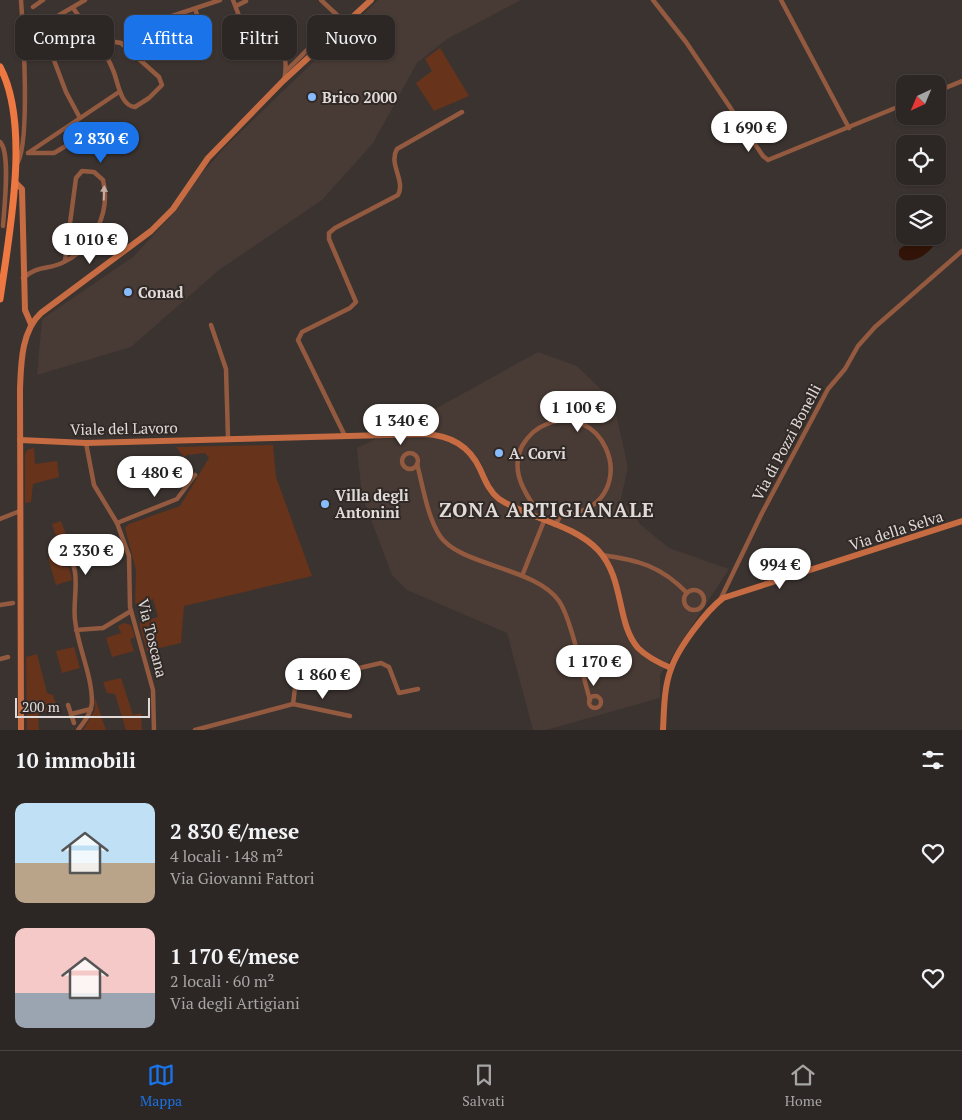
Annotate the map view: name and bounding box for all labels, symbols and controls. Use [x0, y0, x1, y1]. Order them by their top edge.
chip: Compra [15, 15, 114, 60]
chip: Affitta [124, 15, 212, 60]
chip: Filtri [222, 15, 297, 60]
chip: Nuovo [307, 15, 395, 60]
north arrow [896, 75, 946, 125]
map controls [896, 75, 946, 245]
place label: Brico 2000 [322, 87, 398, 107]
marker: Brico 2000 [306, 91, 318, 103]
pin: 1 690 € [703, 110, 795, 153]
text: 1 690 € [722, 116, 776, 138]
pin: 2 830 € [55, 121, 147, 164]
text: 2 830 € [74, 127, 128, 149]
button: locate [896, 135, 946, 185]
one-way arrow [100, 184, 108, 200]
button: layers [896, 195, 946, 245]
pin: 1 010 € [44, 222, 136, 265]
text: 1 010 € [63, 228, 117, 250]
place label: Conad [138, 282, 183, 302]
marker: Conad [122, 286, 134, 298]
street label: Via di Pozzi Bonelli [747, 380, 825, 504]
pin: 1 100 € [532, 390, 624, 433]
text: 1 100 € [551, 396, 605, 418]
pin: 1 340 € [355, 404, 447, 446]
text: 1 340 € [374, 409, 428, 431]
street label: Viale del Lavoro [70, 417, 178, 439]
place label: A. Corvi [509, 443, 566, 463]
marker: A. Corvi [493, 447, 505, 459]
pin: 1 480 € [109, 456, 201, 498]
text: 1 480 € [128, 461, 182, 483]
place label: Villa degli Antonini [335, 485, 409, 522]
district label: ZONA ARTIGIANALE [439, 496, 655, 523]
marker: Villa degli Antonini [319, 498, 331, 510]
street label: Via della Selva [847, 505, 946, 555]
pin: 2 330 € [40, 534, 132, 576]
text: 2 330 € [59, 539, 113, 561]
pin: 994 € [745, 548, 815, 590]
text: 994 € [760, 553, 800, 575]
street label: Via Toscana [134, 597, 173, 680]
pin: 1 170 € [548, 644, 640, 687]
text: 1 170 € [567, 650, 621, 672]
pin: 1 860 € [277, 658, 369, 700]
text: 1 860 € [296, 663, 350, 685]
scale bar [15, 695, 150, 718]
text: 200 m [22, 697, 60, 716]
text: 10 immobili [15, 746, 136, 774]
icon: filters [919, 746, 947, 774]
text: 2 830 €/mese [170, 817, 299, 845]
icon: home [55, 823, 115, 883]
icon: heart [919, 839, 947, 867]
text: 4 locali · 148 m² [170, 845, 283, 867]
text: Via Giovanni Fattori [170, 867, 314, 889]
text: 1 170 €/mese [170, 942, 299, 970]
icon: home [55, 948, 115, 1008]
icon: heart [919, 964, 947, 992]
text: 2 locali · 60 m² [170, 970, 275, 992]
text: Via degli Artigiani [170, 992, 300, 1014]
tab: Mappa [140, 1061, 182, 1110]
tab: Salvati [462, 1061, 505, 1110]
tab: Home [785, 1061, 822, 1110]

